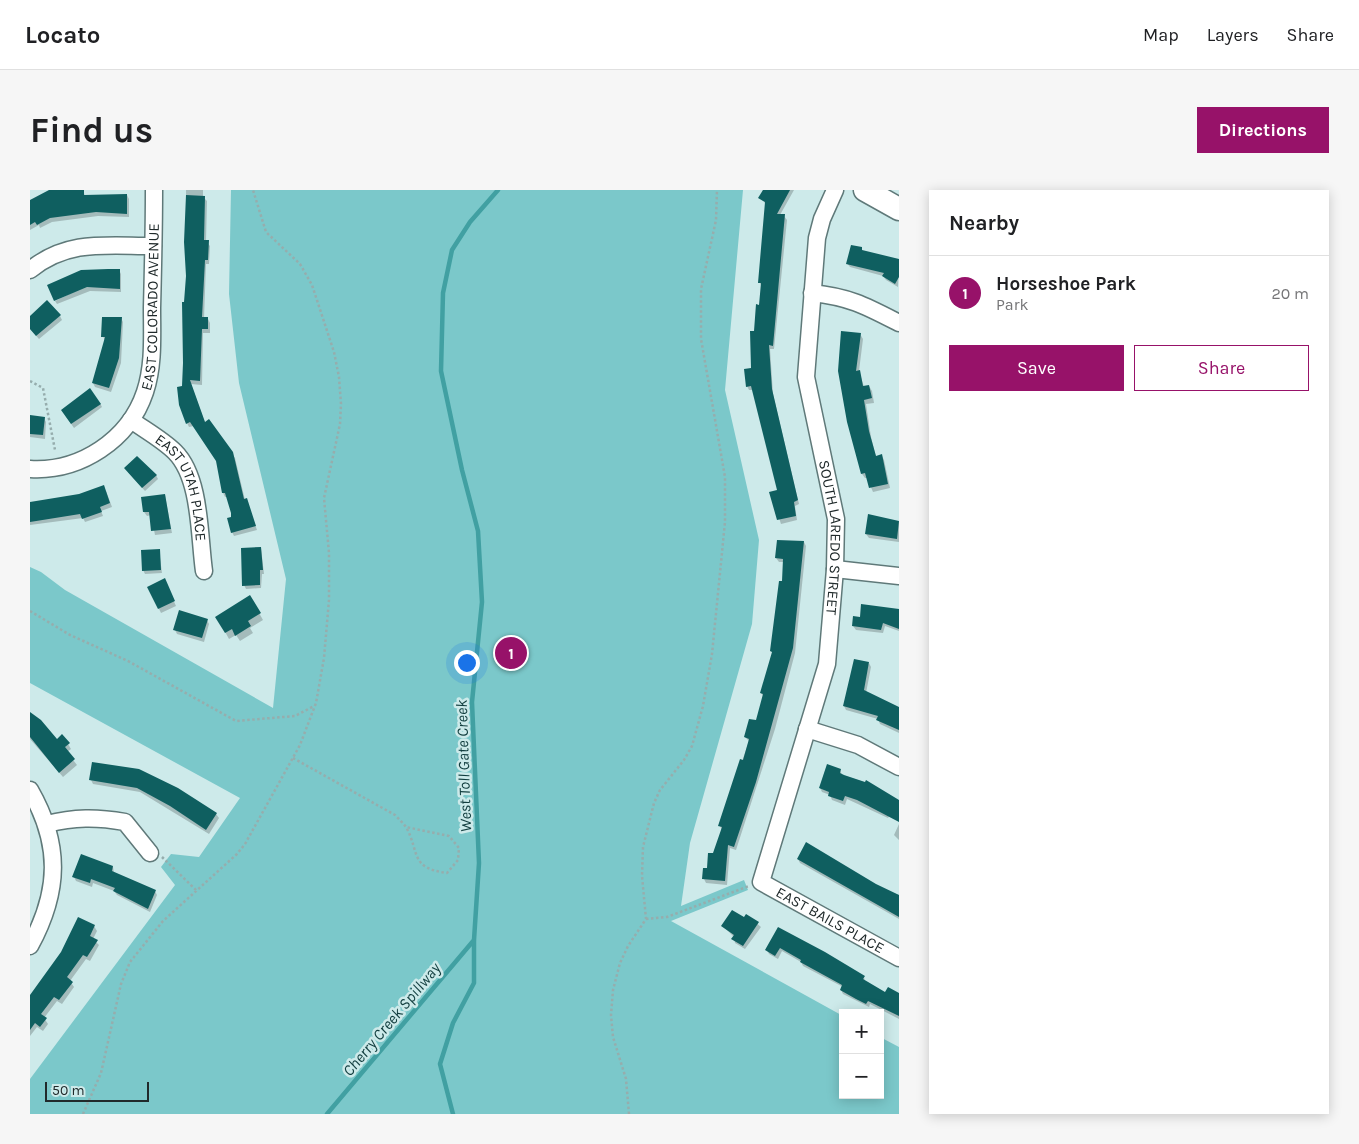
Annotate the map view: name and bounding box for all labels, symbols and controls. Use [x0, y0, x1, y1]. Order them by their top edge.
text: Locato [25, 21, 100, 49]
text: Map [1143, 24, 1179, 46]
text: Layers [1207, 24, 1259, 46]
text: Share [1287, 24, 1334, 46]
button: Directions [1197, 107, 1329, 153]
text: Find us [30, 110, 153, 151]
text: Nearby [949, 211, 1019, 235]
street label: EAST COLORADO AVENUE [137, 223, 163, 392]
text: Horseshoe Park [996, 273, 1136, 295]
text: 1 [962, 284, 968, 303]
text: 20 m [1271, 284, 1309, 303]
text: Park [996, 295, 1028, 314]
button: Save [949, 345, 1124, 391]
button: Share [1134, 345, 1309, 391]
street label: EAST UTAH PLACE [152, 430, 210, 542]
street label: SOUTH LAREDO STREET [815, 458, 845, 616]
pin: 1 [495, 634, 527, 672]
your location [454, 650, 480, 676]
water label: West Toll Gate Creek [452, 699, 475, 833]
street label: EAST BAILS PLACE [773, 883, 887, 957]
water label: Cherry Creek Spillway [338, 958, 445, 1080]
map controls [839, 1009, 884, 1099]
button: + [839, 1009, 884, 1054]
button: − [839, 1054, 884, 1099]
scale bar [45, 1079, 149, 1102]
text: 50 m [52, 1082, 85, 1099]

